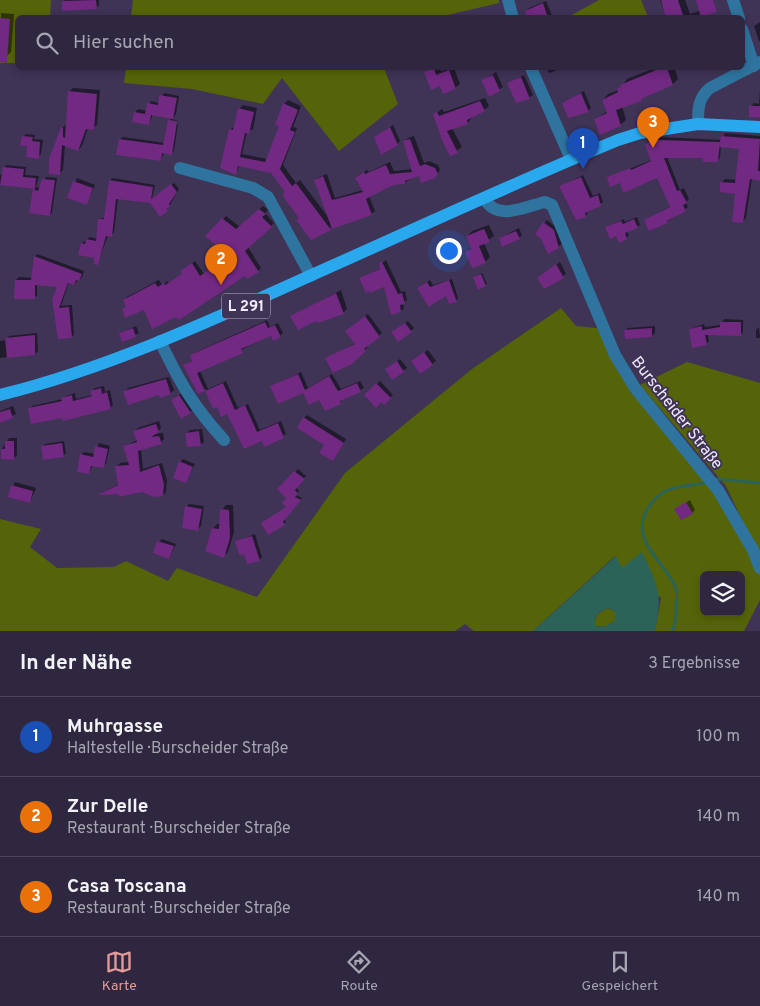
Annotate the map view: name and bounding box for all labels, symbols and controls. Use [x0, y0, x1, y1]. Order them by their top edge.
search box [15, 15, 745, 70]
icon: search [33, 29, 61, 57]
text: Hier suchen [73, 31, 174, 55]
pin: 3 [637, 107, 669, 148]
pin: 1 [567, 128, 599, 169]
your location [436, 238, 462, 264]
pin: 2 [205, 244, 237, 285]
road number: L 291 [222, 294, 270, 318]
street label: Burscheider Straße [626, 353, 727, 473]
map controls [700, 571, 745, 616]
button: layers [700, 571, 745, 616]
text: In der Nähe [20, 650, 132, 677]
text: 3 Ergebnisse [648, 654, 740, 674]
text: Muhrgasse [67, 715, 163, 739]
text: 1 [33, 727, 39, 747]
text: 100 m [696, 727, 740, 747]
text: Haltestelle · Burscheider Straße [67, 739, 288, 759]
text: Zur Delle [67, 795, 148, 819]
text: 2 [31, 807, 41, 827]
text: 140 m [697, 807, 740, 827]
text: Restaurant · Burscheider Straße [67, 819, 291, 839]
text: Casa Toscana [67, 875, 187, 899]
text: 3 [31, 887, 41, 907]
text: 140 m [697, 887, 740, 907]
text: Restaurant · Burscheider Straße [67, 899, 291, 919]
tab: Karte [102, 948, 137, 995]
tab: Route [341, 948, 378, 995]
tab: Gespeichert [582, 948, 658, 995]

